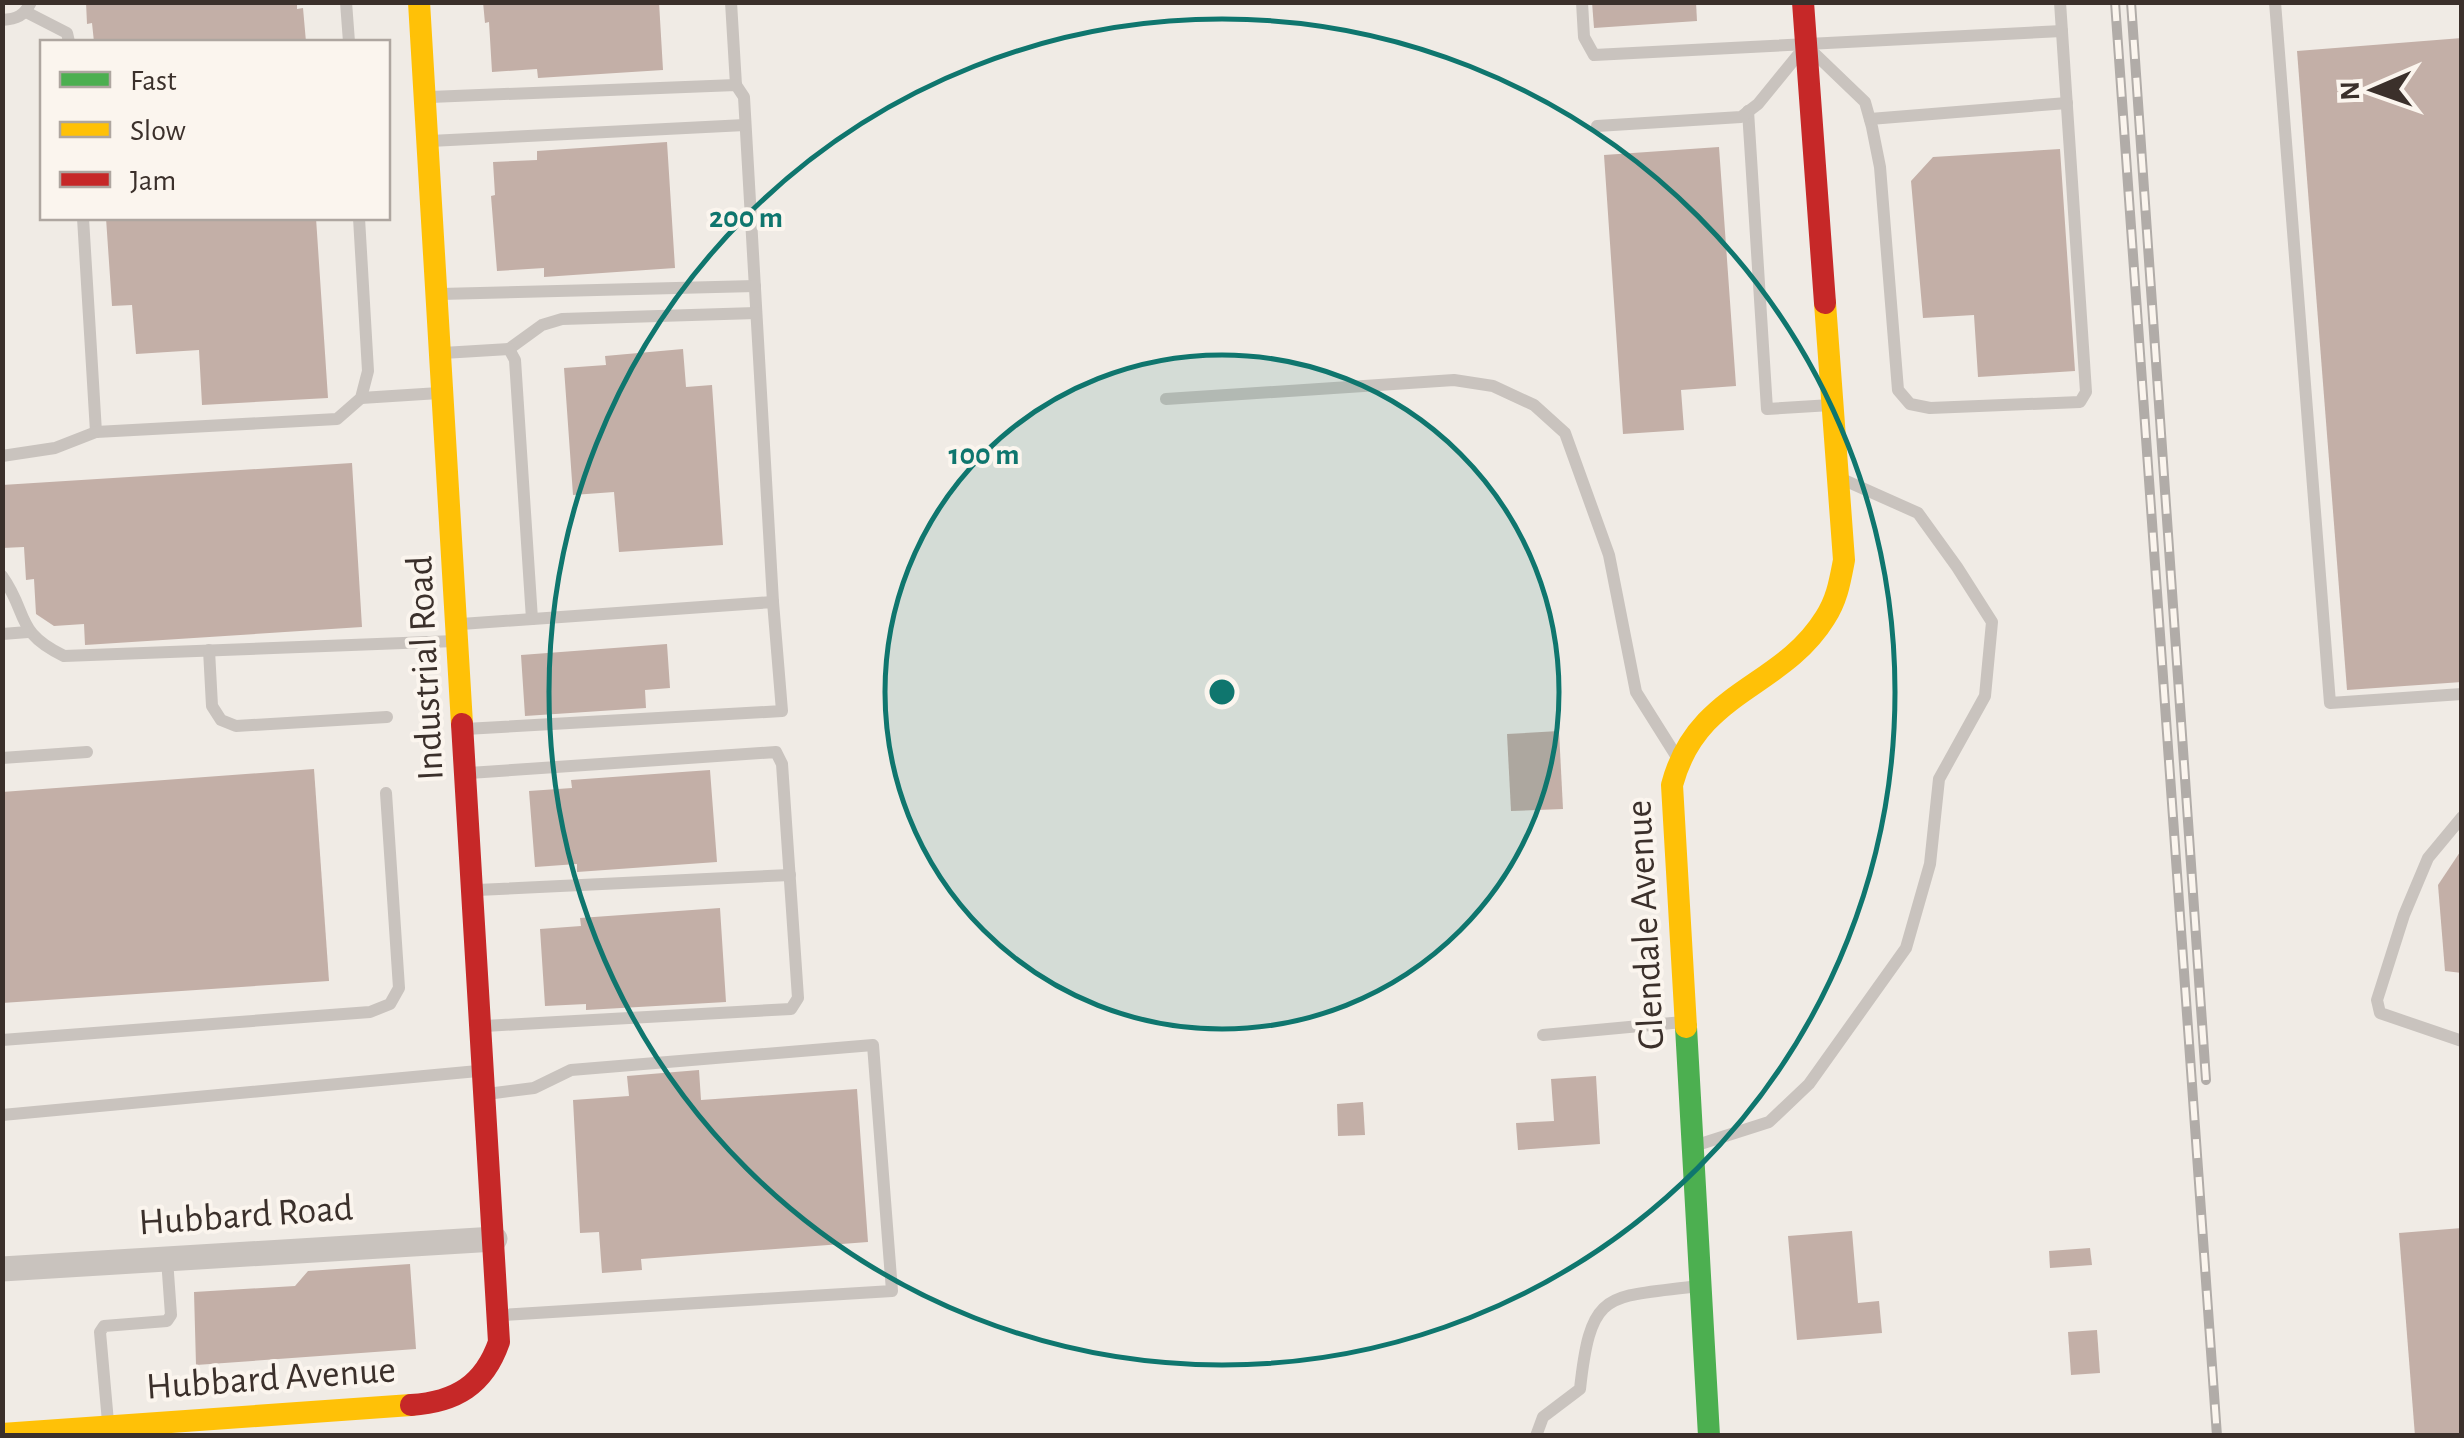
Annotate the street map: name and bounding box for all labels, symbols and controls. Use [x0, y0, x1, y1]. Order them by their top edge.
legend [40, 40, 390, 220]
north arrow [2324, 40, 2424, 140]
text: Fast [130, 66, 177, 96]
text: N [2337, 81, 2365, 101]
text: Slow [130, 116, 186, 146]
text: Jam [130, 166, 176, 196]
text: 200 m [709, 203, 783, 233]
text: 100 m [949, 440, 1019, 470]
street label: Industrial Road [401, 555, 451, 781]
centre of rings [1204, 674, 1240, 710]
street label: Glendale Avenue [1620, 799, 1672, 1051]
street label: Hubbard Road [137, 1190, 355, 1242]
street label: Hubbard Avenue [145, 1351, 397, 1407]

